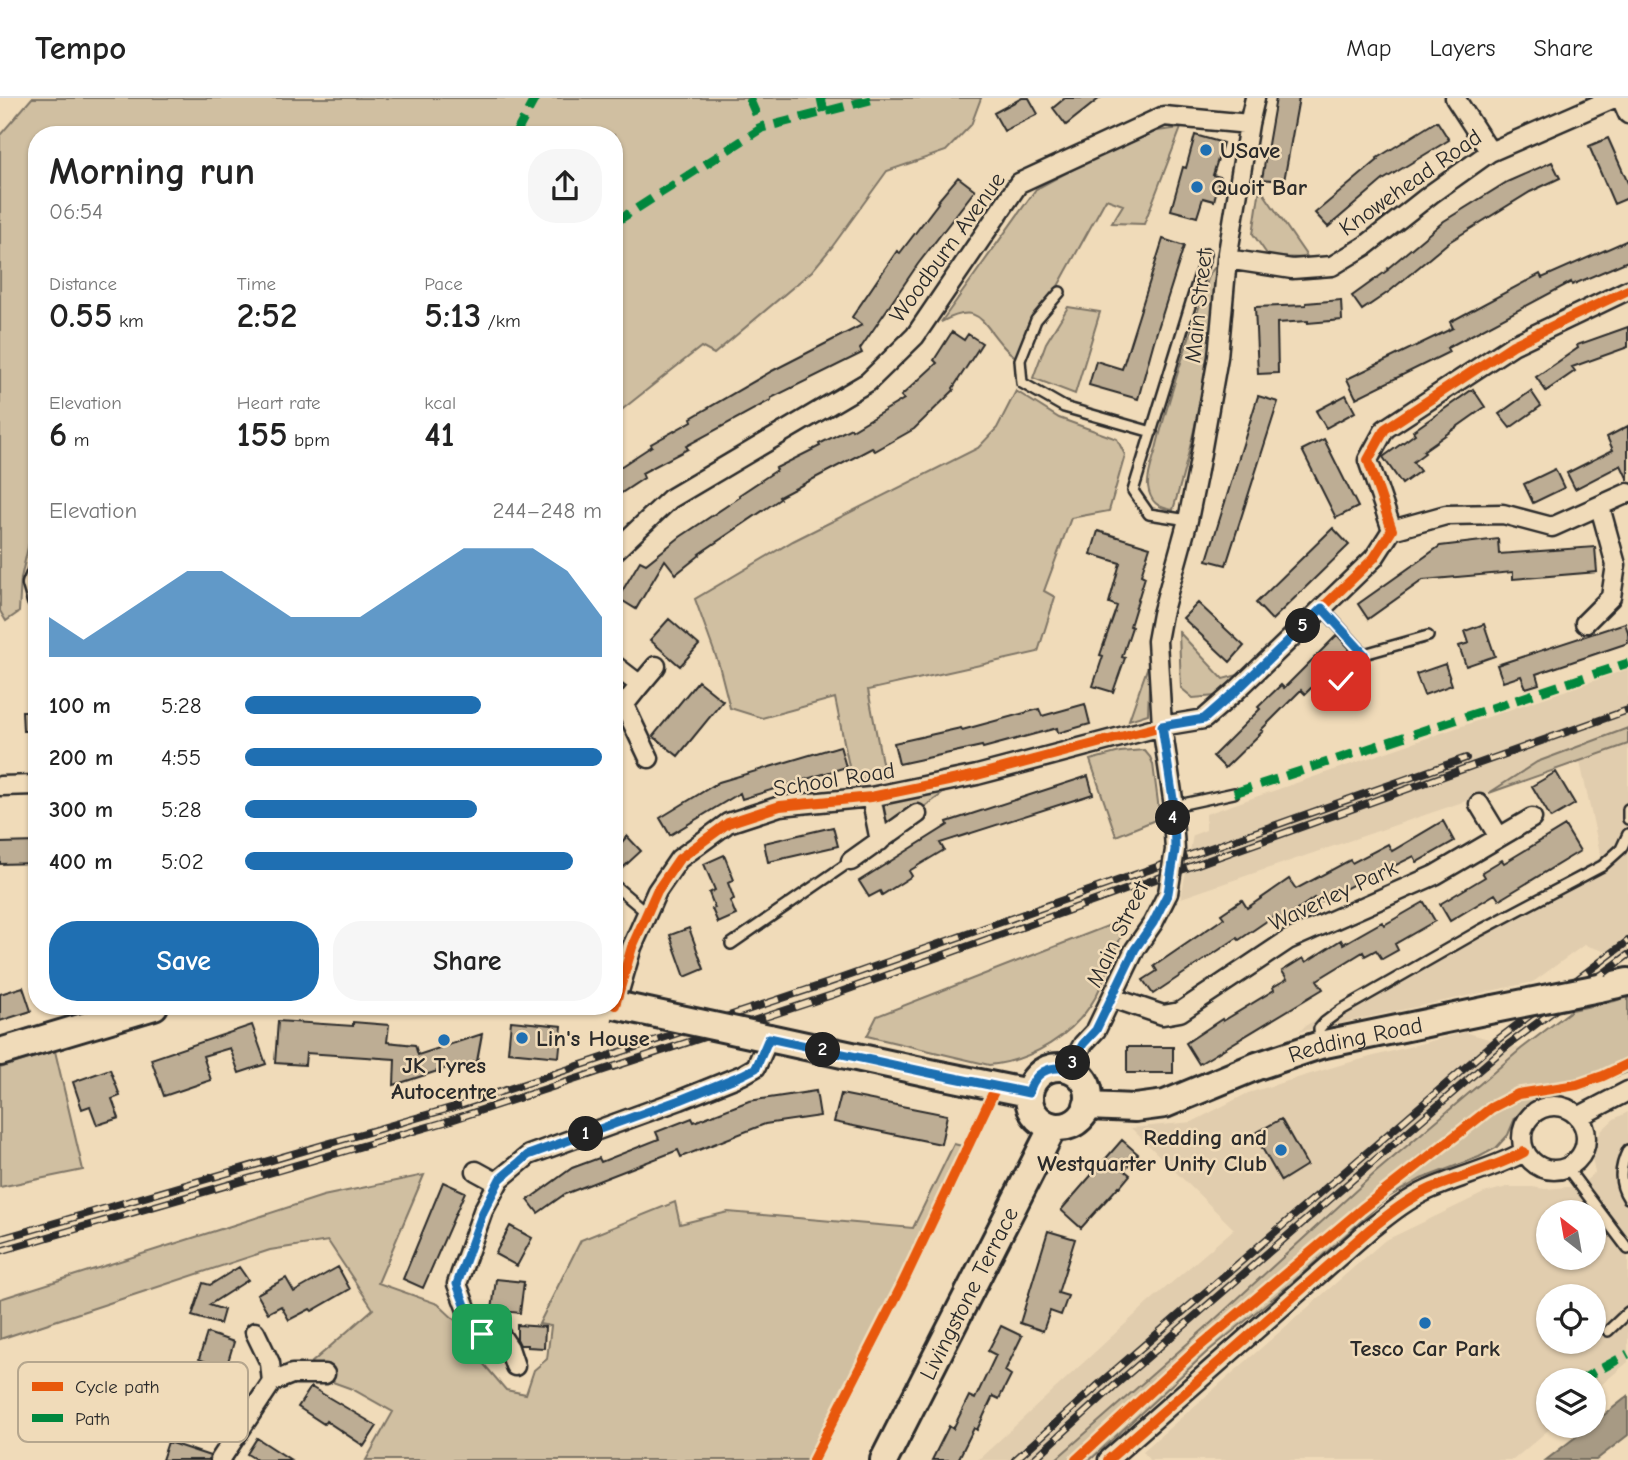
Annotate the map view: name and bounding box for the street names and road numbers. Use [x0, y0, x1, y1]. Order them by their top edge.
street label: Knowehead Road [1334, 123, 1487, 242]
street label: Woodburn Avenue [884, 167, 1011, 328]
street label: Main Street [1179, 246, 1218, 364]
street label: School Road [771, 757, 897, 802]
street label: Waverley Park [1265, 854, 1402, 937]
street label: Main Street [1080, 876, 1155, 992]
street label: Redding Road [1285, 1011, 1425, 1069]
street label: Livingstone Terrace [914, 1203, 1024, 1384]

